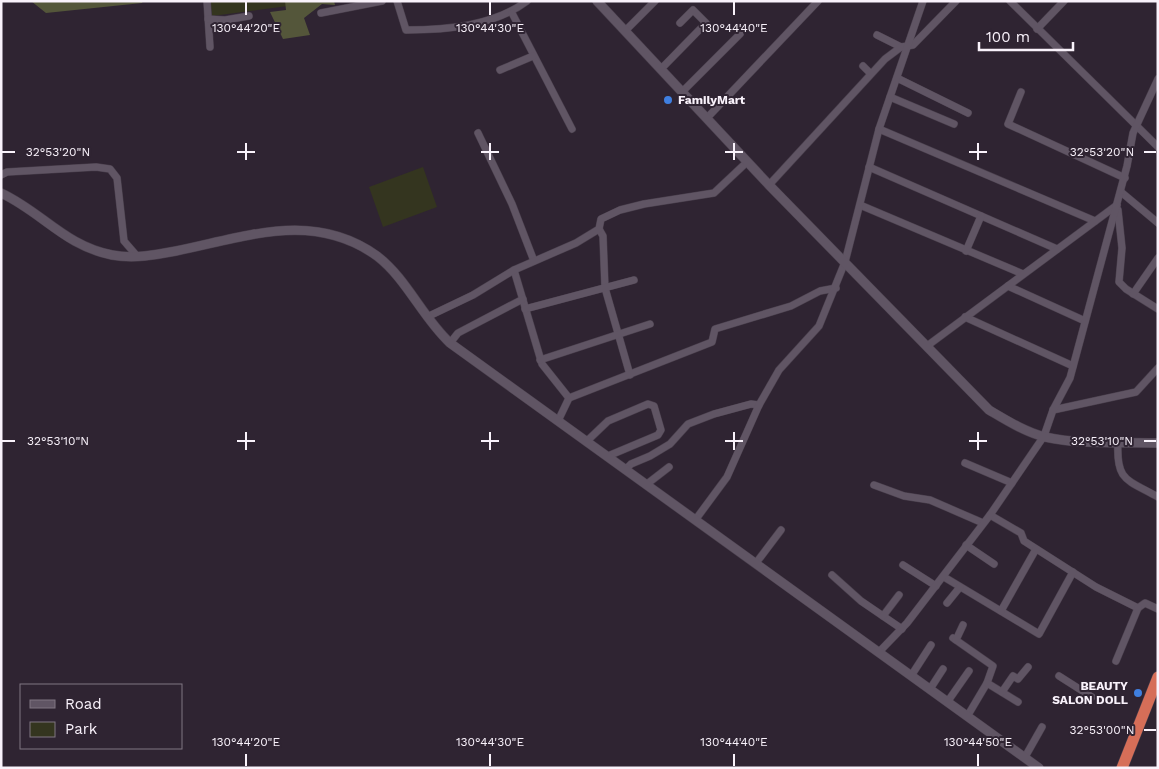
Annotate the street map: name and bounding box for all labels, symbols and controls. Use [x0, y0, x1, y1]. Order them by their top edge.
scale bar [979, 20, 1073, 52]
text: 130°44'20"E [212, 21, 280, 35]
text: 130°44'30"E [456, 21, 524, 35]
text: 130°44'40"E [700, 21, 768, 35]
text: 100 m [986, 28, 1030, 46]
place label: FamilyMart [678, 93, 746, 107]
marker: FamilyMart [662, 94, 674, 106]
text: 32°53'20"N [26, 145, 90, 159]
text: 32°53'20"N [1070, 145, 1134, 159]
text: 32°53'10"N [27, 434, 89, 448]
text: 32°53'10"N [1071, 434, 1133, 448]
place label: BEAUTY SALON DOLL [1052, 679, 1128, 707]
legend [20, 684, 182, 749]
marker: BEAUTY SALON DOLL [1132, 687, 1144, 699]
text: Road [65, 695, 102, 713]
text: Park [65, 720, 98, 738]
text: 32°53'00"N [1070, 723, 1134, 737]
text: 130°44'20"E [212, 735, 280, 749]
text: 130°44'30"E [456, 735, 524, 749]
text: 130°44'40"E [700, 735, 768, 749]
text: 130°44'50"E [944, 735, 1012, 749]

